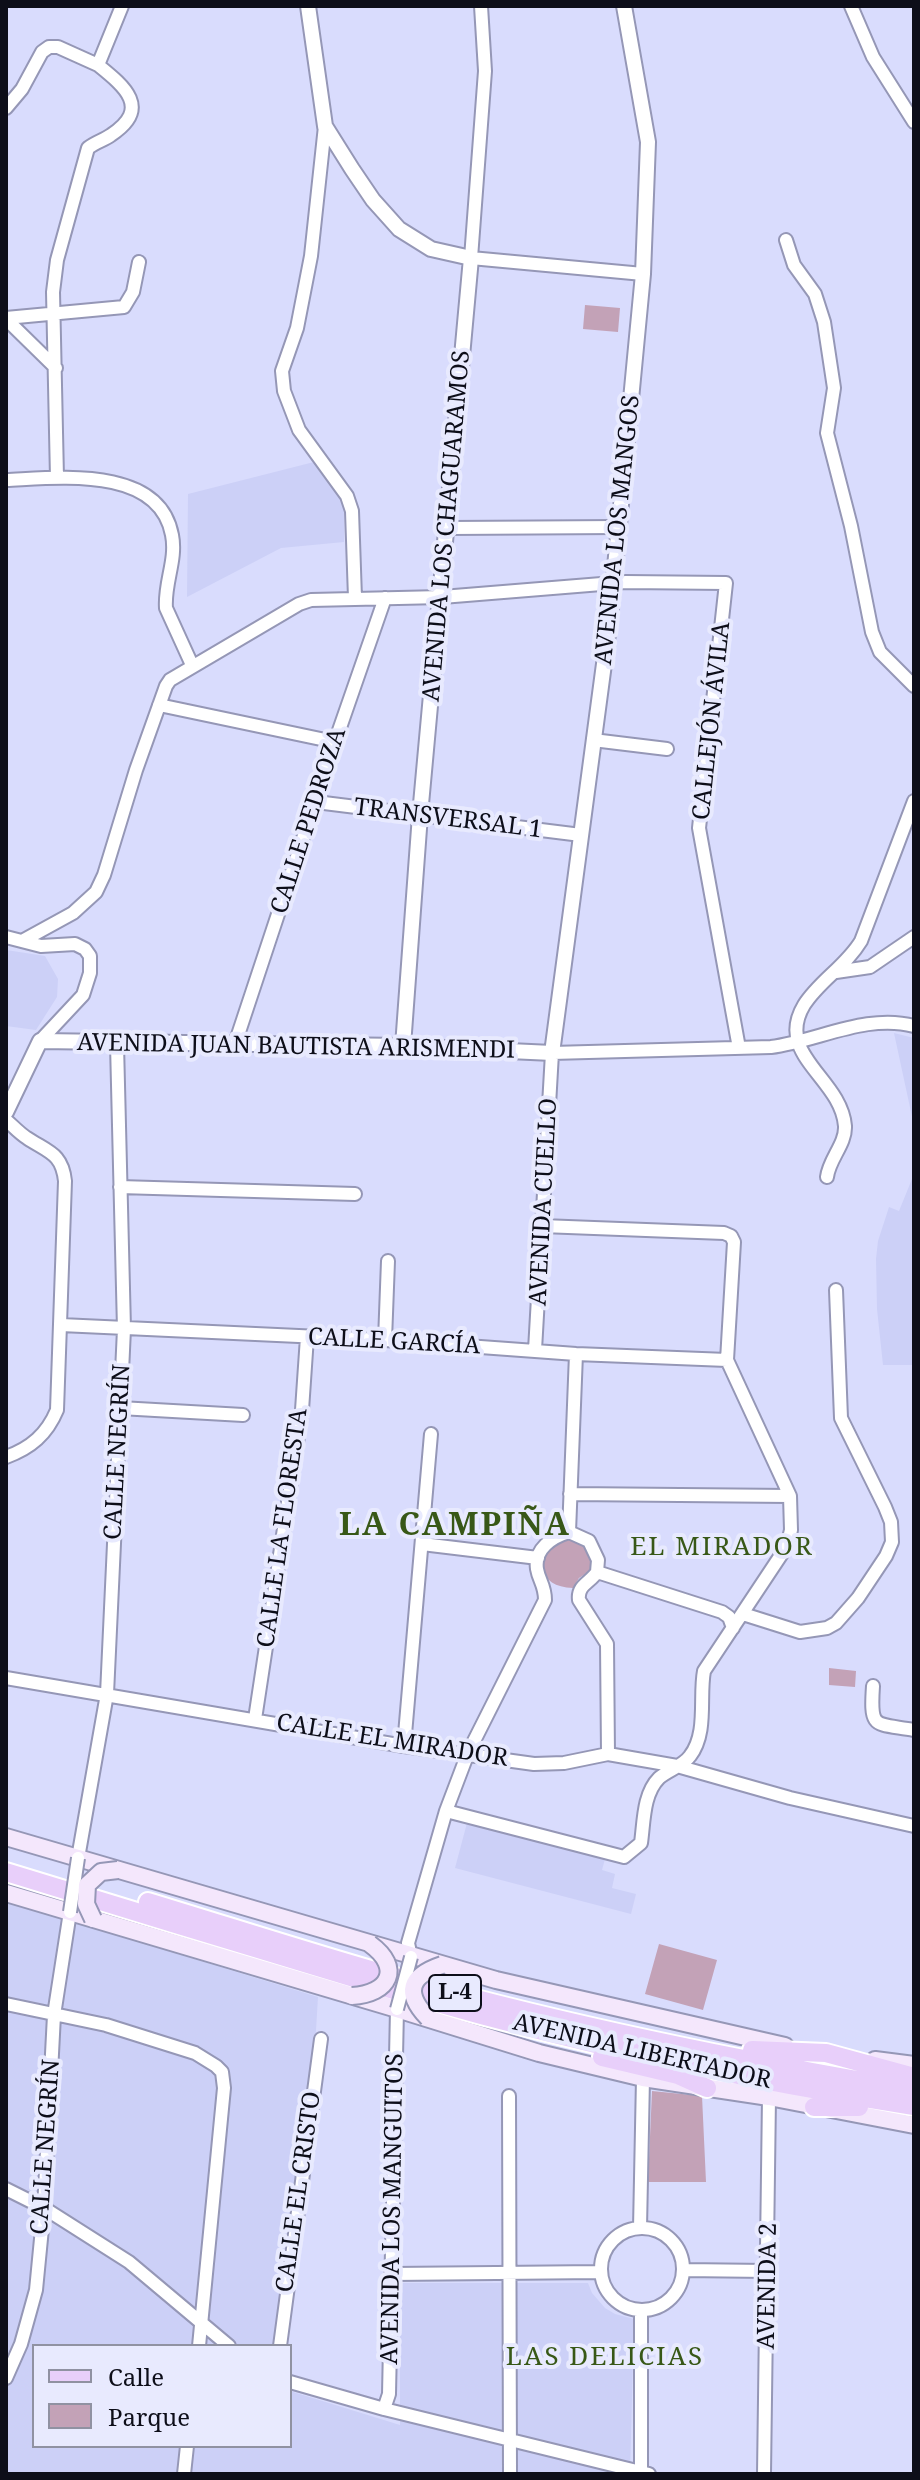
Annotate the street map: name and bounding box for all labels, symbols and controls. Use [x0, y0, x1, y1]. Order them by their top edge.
street label: AVENIDA LOS CHAGUARAMOS [417, 349, 477, 703]
street label: AVENIDA LOS MANGOS [590, 394, 646, 666]
street label: CALLEJÓN ÁVILA [687, 620, 737, 822]
street label: CALLE PEDROZA [265, 724, 353, 918]
street label: TRANSVERSAL 1 [352, 793, 544, 845]
street label: AVENIDA JUAN BAUTISTA ARISMENDI [77, 1029, 515, 1065]
street label: AVENIDA CUELLO [524, 1097, 564, 1307]
street label: CALLE GARCÍA [307, 1323, 481, 1361]
street label: CALLE NEGRÍN [99, 1363, 137, 1541]
street label: CALLE LA FLORESTA [252, 1407, 314, 1649]
district label: LA CAMPIÑA [339, 1507, 571, 1545]
district label: EL MIRADOR [630, 1532, 814, 1564]
street label: CALLE EL MIRADOR [274, 1708, 510, 1774]
road number: L-4 [429, 1975, 481, 2011]
street label: AVENIDA LIBERTADOR [510, 2008, 774, 2096]
street label: AVENIDA LOS MANGUITOS [376, 2053, 410, 2365]
street label: CALLE NEGRÍN [25, 2058, 67, 2236]
street label: CALLE EL CRISTO [271, 2090, 327, 2294]
street label: AVENIDA 2 [752, 2222, 784, 2350]
district label: LAS DELICIAS [506, 2342, 704, 2374]
legend [32, 2344, 292, 2448]
text: Calle [108, 2360, 164, 2393]
text: Parque [108, 2400, 190, 2433]

